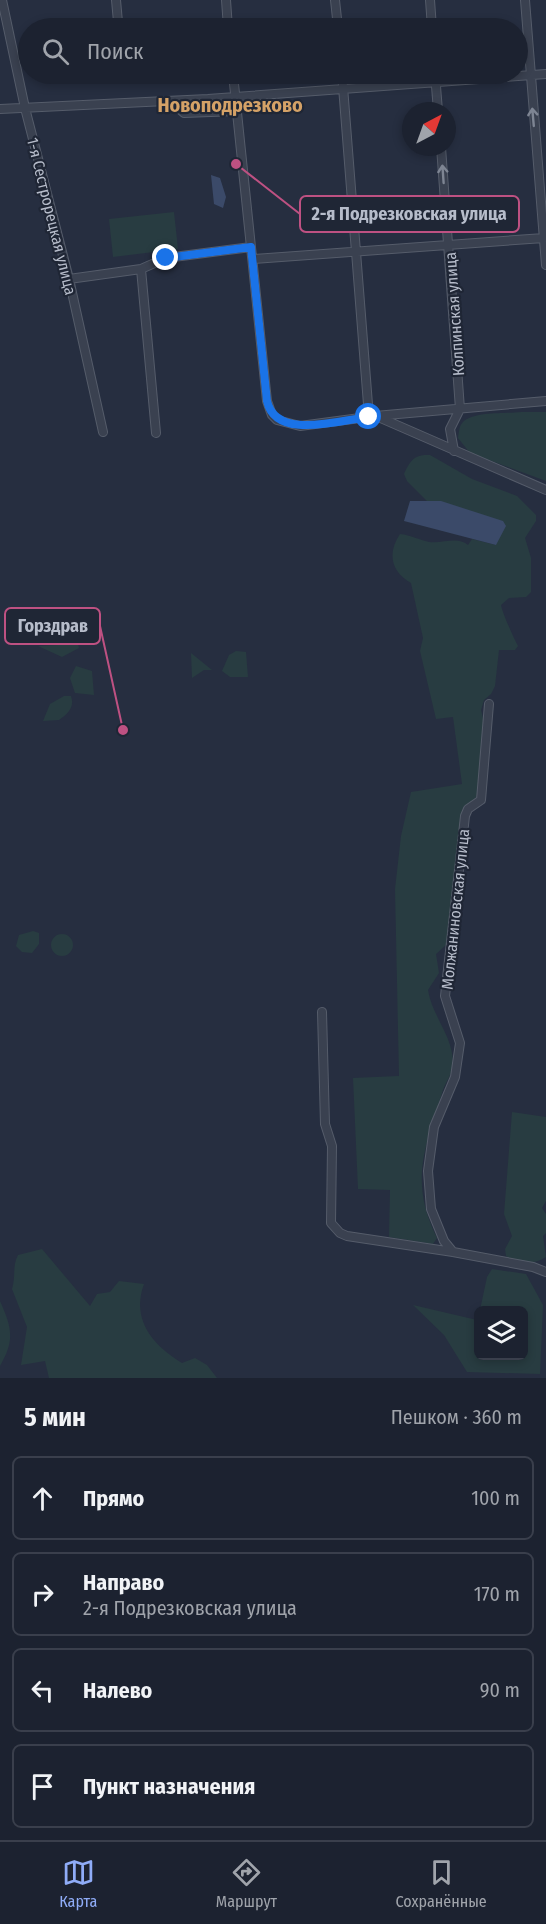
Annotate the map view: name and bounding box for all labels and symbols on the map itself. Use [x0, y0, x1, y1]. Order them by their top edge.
district label: Новоподрезково [157, 93, 303, 117]
north arrow [402, 102, 456, 156]
one-way arrow [527, 107, 538, 127]
street label: 1-я Сестрорецкая улица [23, 136, 80, 297]
one-way arrow [438, 165, 449, 185]
callout: 2-я Подрезковская улица [300, 196, 519, 232]
text: 2-я Подрезковская улица [310, 203, 507, 225]
route end [152, 244, 178, 270]
street label: Колпинская улица [441, 251, 468, 377]
route start [355, 403, 381, 429]
callout: Горздрав [5, 608, 100, 644]
text: Горздрав [18, 615, 88, 637]
street label: Молжаниновская улица [438, 828, 473, 990]

